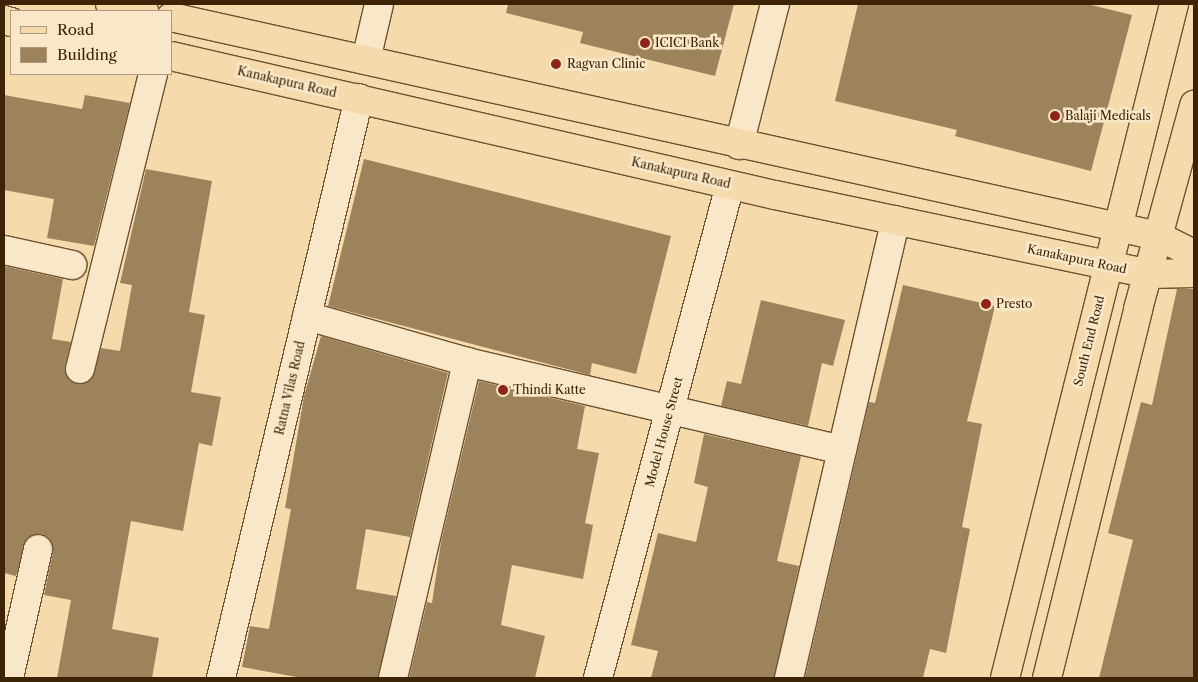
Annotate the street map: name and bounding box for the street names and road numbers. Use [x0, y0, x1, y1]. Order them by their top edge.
street label: Kanakapura Road [236, 64, 338, 100]
street label: Kanakapura Road [630, 155, 732, 191]
street label: Kanakapura Road [1026, 241, 1128, 277]
street label: South End Road [1071, 294, 1107, 388]
street label: Ratna Vilas Road [272, 339, 308, 437]
street label: Model House Street [642, 375, 686, 489]

